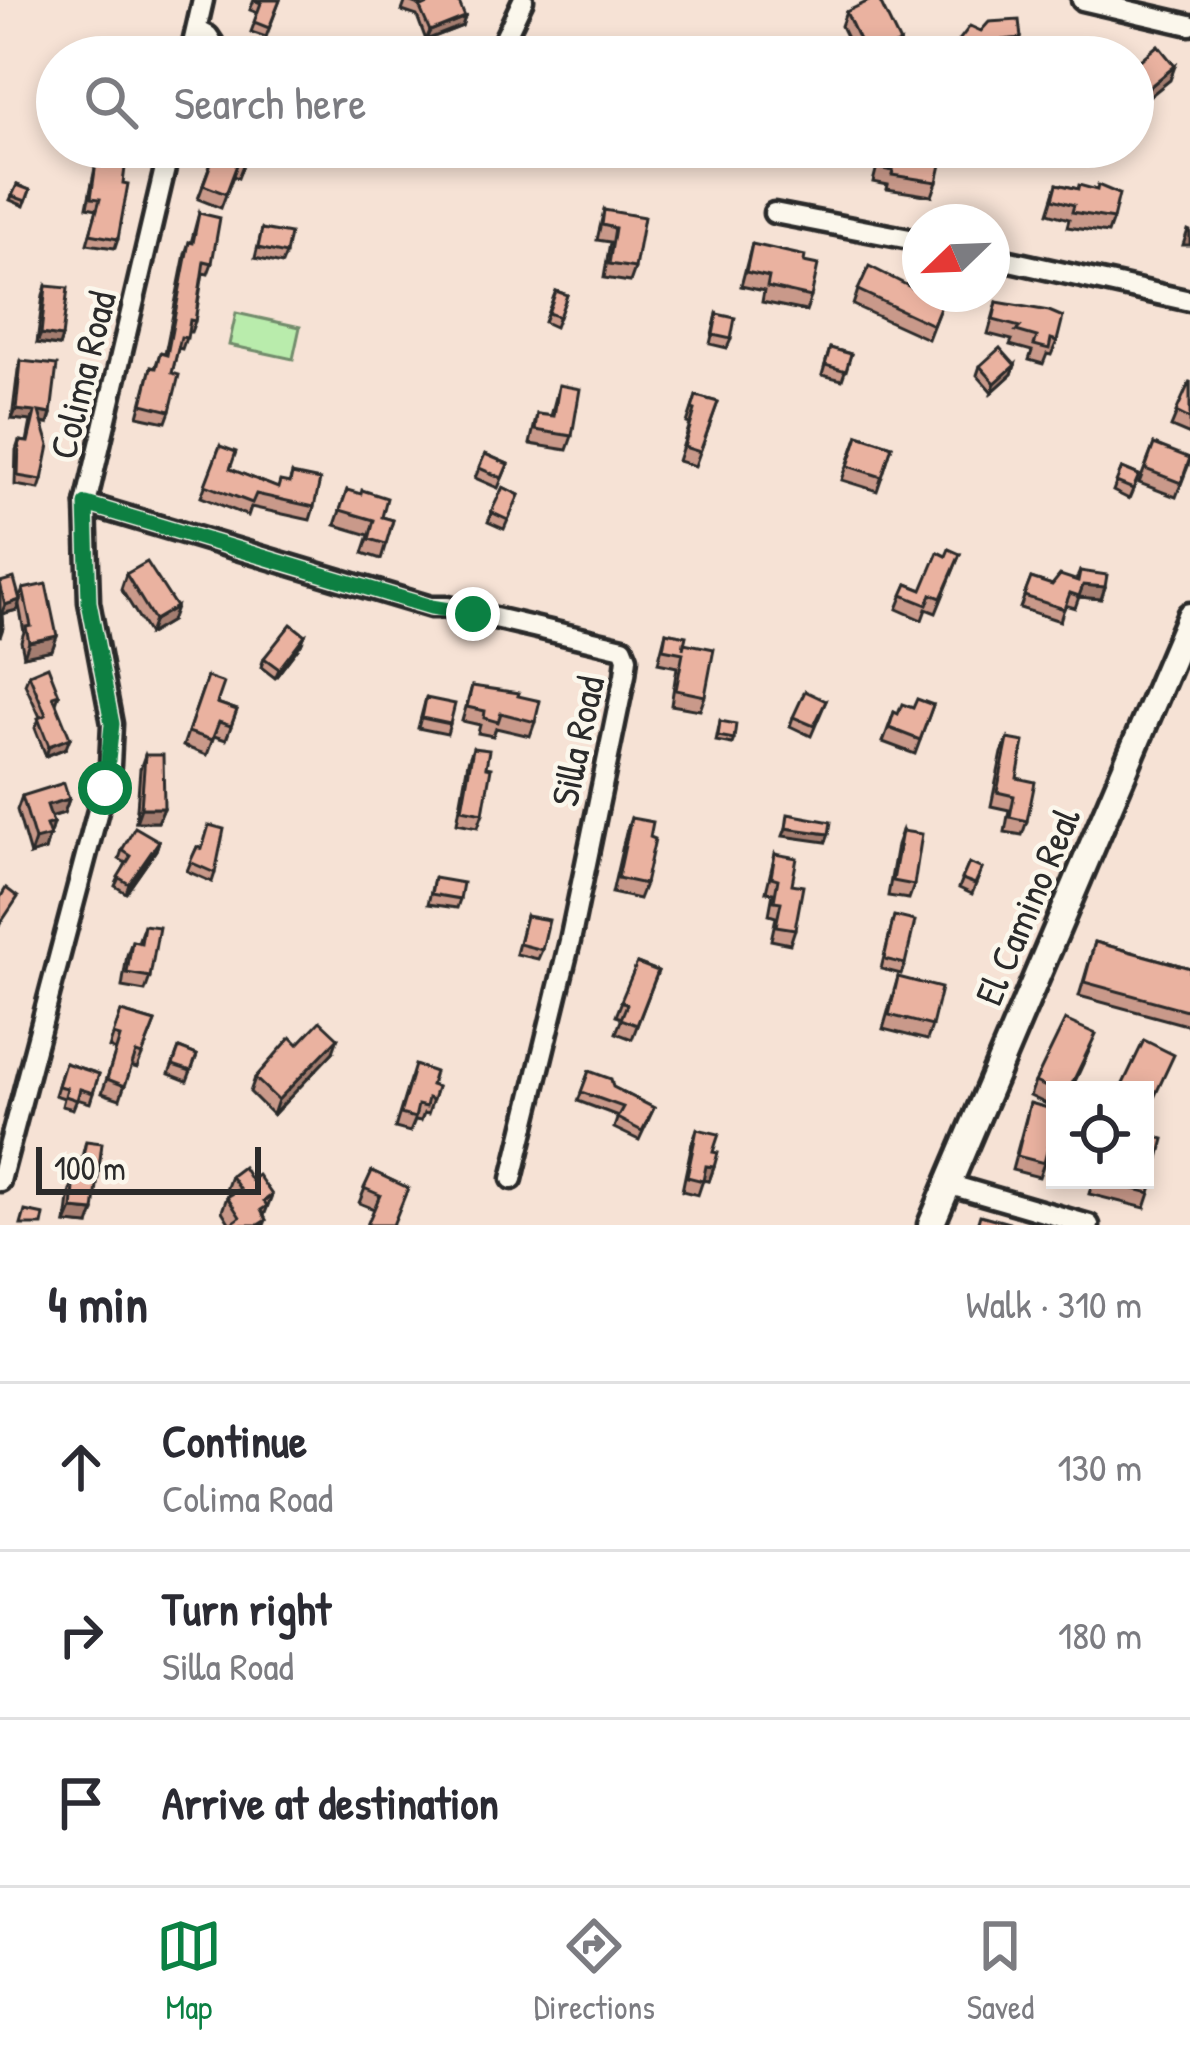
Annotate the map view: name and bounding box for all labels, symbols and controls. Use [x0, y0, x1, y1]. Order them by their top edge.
search box [36, 36, 1154, 168]
icon: search [78, 69, 144, 135]
text: Search here [174, 72, 366, 133]
north arrow [902, 204, 1010, 312]
street label: Colima Road [35, 286, 128, 464]
route end [446, 587, 500, 641]
street label: Silla Road [537, 671, 616, 811]
route start [78, 761, 132, 815]
street label: El Camino Real [961, 798, 1092, 1013]
map controls [1046, 1081, 1154, 1189]
button: locate [1046, 1081, 1154, 1189]
scale bar [36, 1141, 261, 1194]
text: 100 m [54, 1146, 126, 1190]
text: 4 min [48, 1269, 148, 1338]
text: Walk · 310 m [966, 1277, 1142, 1330]
text: Continue [162, 1410, 307, 1471]
icon: ahead [48, 1434, 114, 1500]
text: 130 m [1057, 1440, 1142, 1493]
text: Colima Road [162, 1471, 333, 1524]
text: Turn right [162, 1578, 331, 1639]
icon: right [48, 1602, 114, 1668]
text: 180 m [1058, 1608, 1142, 1661]
text: Silla Road [162, 1639, 294, 1692]
icon: arrive [48, 1770, 114, 1836]
text: Arrive at destination [162, 1772, 499, 1833]
tab: Map [156, 1913, 222, 2029]
tab: Directions [534, 1913, 655, 2029]
tab: Saved [967, 1913, 1034, 2029]

